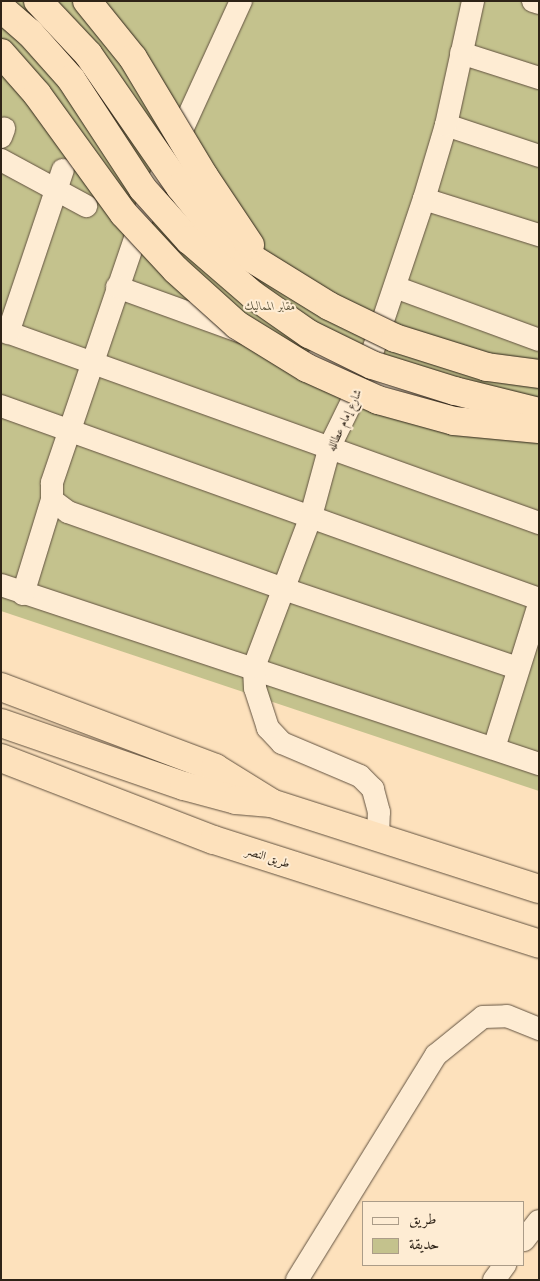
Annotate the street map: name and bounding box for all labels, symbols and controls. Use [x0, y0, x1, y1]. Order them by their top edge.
park label: مقابر المماليك [244, 299, 296, 313]
street label: شارع إمام عطالله [323, 387, 365, 453]
street label: طريق النصر [244, 843, 292, 871]
legend [362, 1201, 525, 1266]
text: طريق [409, 1209, 436, 1228]
text: حديقة [409, 1234, 439, 1253]

